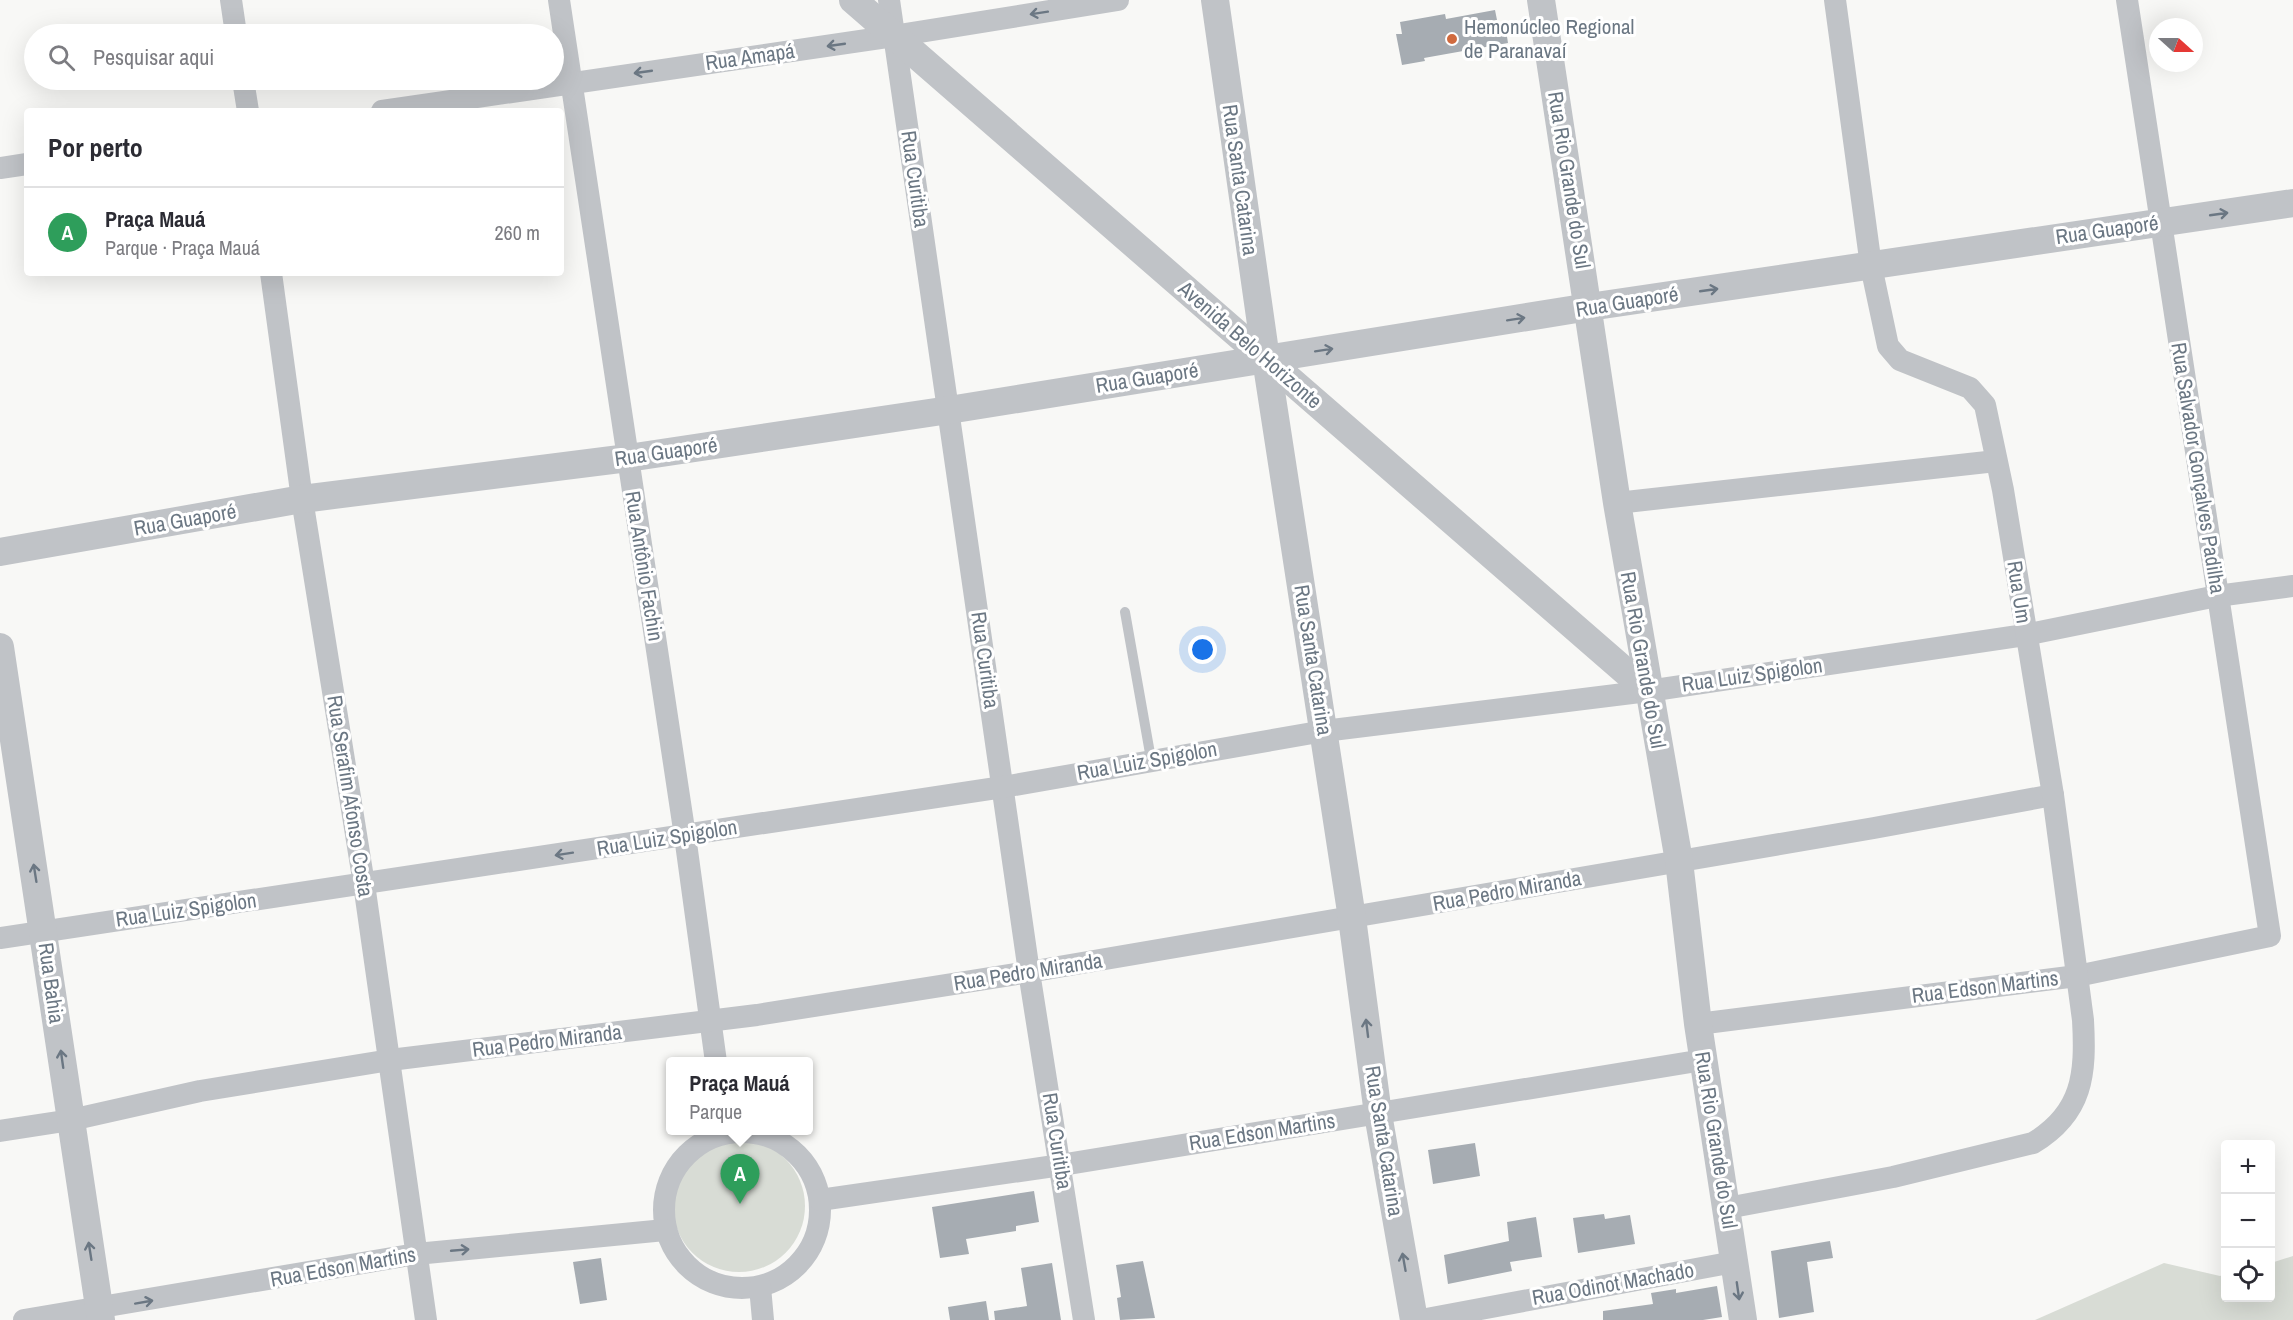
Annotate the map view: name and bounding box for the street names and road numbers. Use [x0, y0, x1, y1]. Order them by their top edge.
street label: Rua Amapá [703, 36, 797, 77]
street label: Rua Rio Grande do Sul [1541, 89, 1598, 271]
street label: Rua Santa Catarina [1216, 103, 1266, 258]
street label: Rua Curitiba [894, 129, 937, 230]
street label: Rua Guaporé [2054, 208, 2160, 251]
street label: Avenida Belo Horizonte [1172, 273, 1328, 415]
street label: Rua Guaporé [1574, 279, 1680, 324]
street label: Rua Salvador Gonçalves Padilha [2164, 340, 2233, 596]
street label: Rua Guaporé [1094, 355, 1200, 400]
street label: Rua Guaporé [613, 430, 719, 473]
street label: Rua Antônio Fachin [618, 489, 671, 643]
street label: Rua Guaporé [131, 496, 238, 543]
street label: Rua Um [2000, 558, 2039, 625]
street label: Rua Rio Grande do Sul [1614, 569, 1673, 751]
street label: Rua Santa Catarina [1287, 582, 1340, 738]
street label: Rua Curitiba [964, 610, 1007, 711]
street label: Rua Luiz Spigolon [1680, 650, 1824, 699]
street label: Rua Serafim Afonso Costa [320, 693, 381, 899]
street label: Rua Luiz Spigolon [1075, 734, 1219, 787]
street label: Rua Luiz Spigolon [595, 812, 739, 863]
street label: Rua Pedro Miranda [1430, 863, 1584, 918]
street label: Rua Luiz Spigolon [114, 885, 258, 934]
street label: Rua Bahia [31, 941, 72, 1026]
street label: Rua Pedro Miranda [951, 945, 1105, 998]
street label: Rua Edson Martins [1910, 963, 2060, 1010]
street label: Rua Pedro Miranda [471, 1017, 624, 1064]
street label: Rua Rio Grande do Sul [1688, 1049, 1745, 1231]
street label: Rua Santa Catarina [1358, 1063, 1411, 1219]
street label: Rua Curitiba [1036, 1090, 1080, 1192]
street label: Rua Edson Martins [1187, 1106, 1337, 1157]
street label: Rua Edson Martins [268, 1239, 418, 1294]
street label: Rua Odinot Machado [1530, 1255, 1696, 1312]

